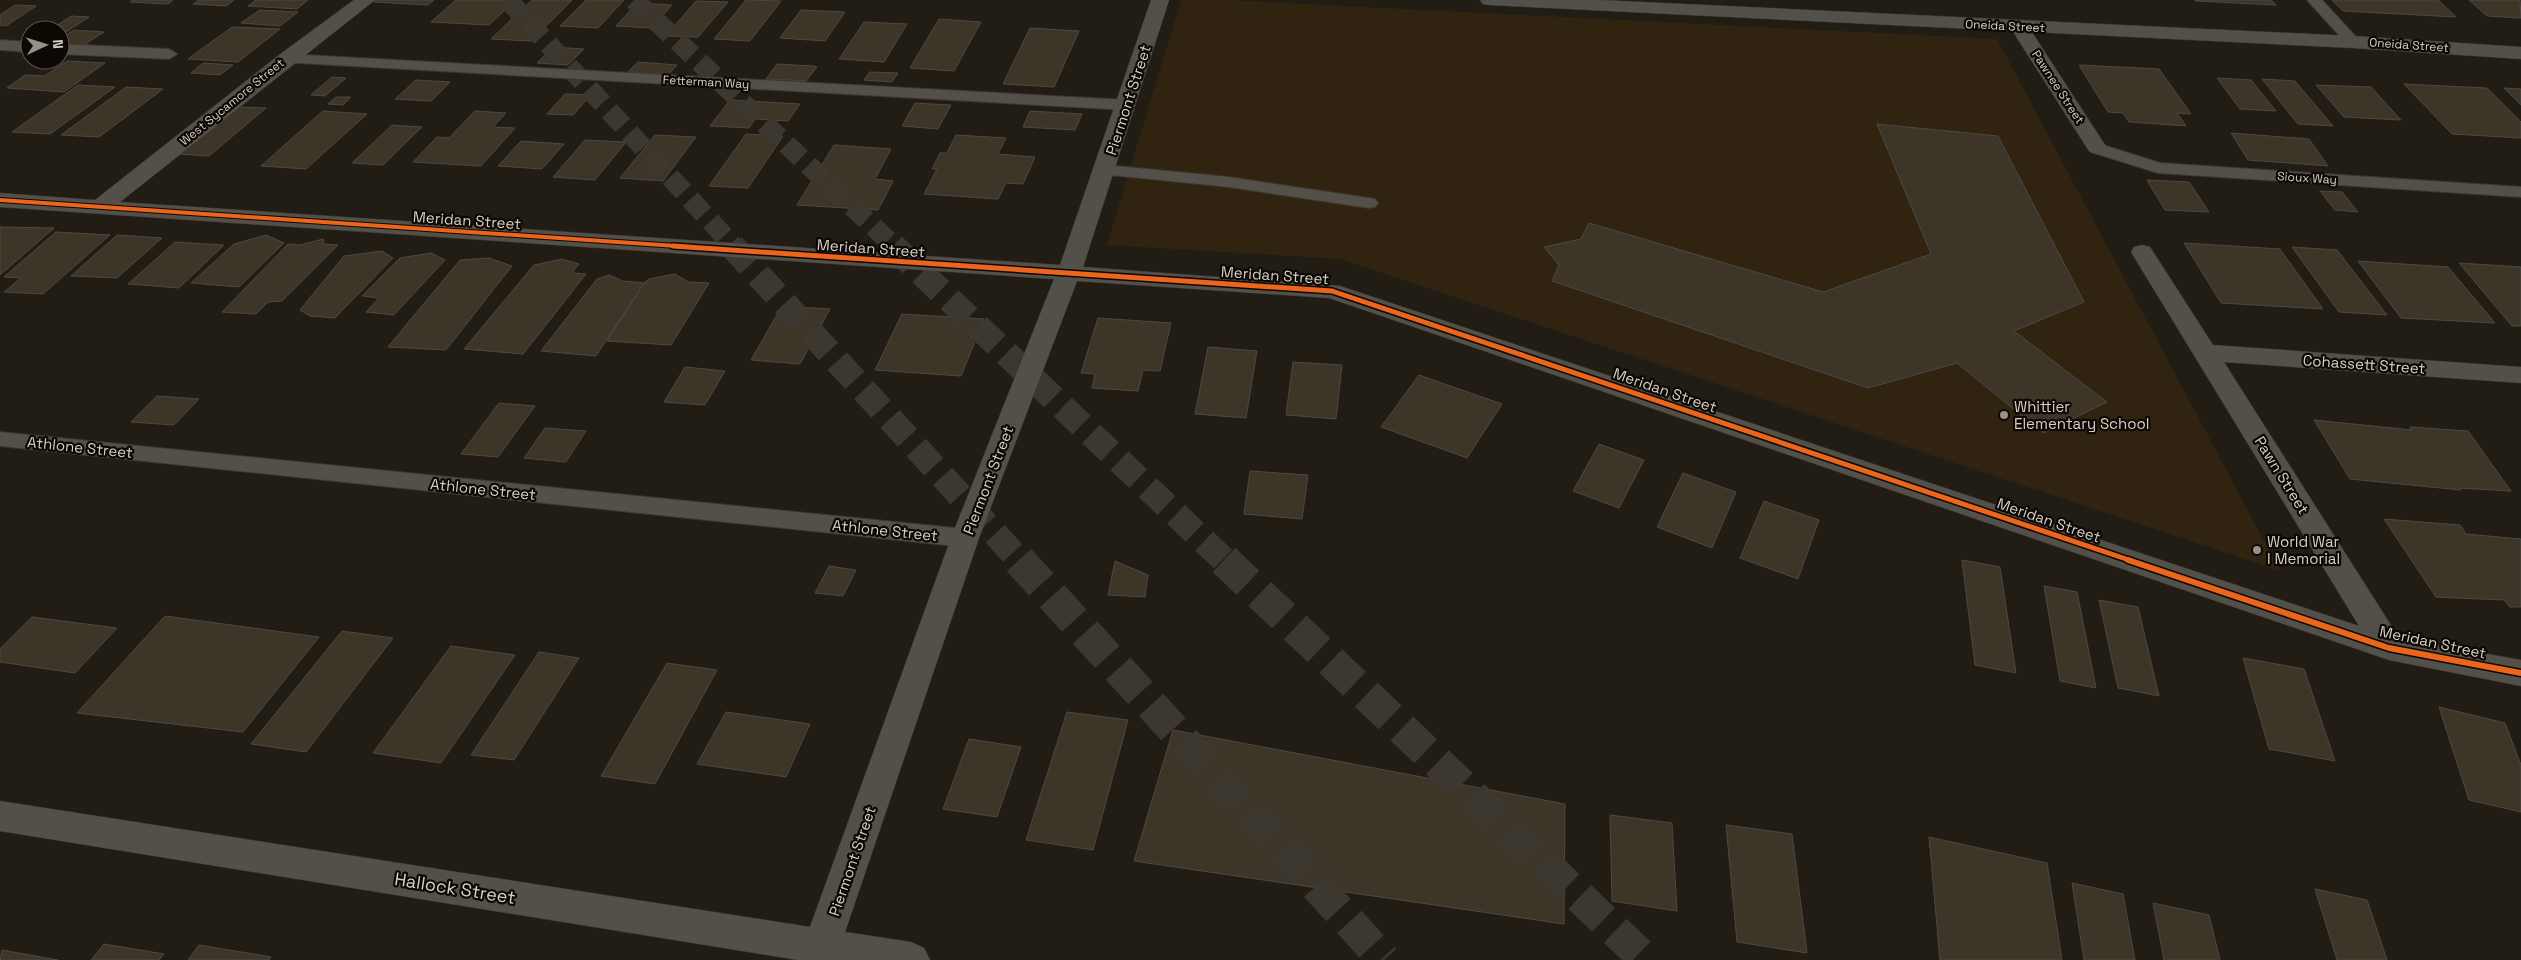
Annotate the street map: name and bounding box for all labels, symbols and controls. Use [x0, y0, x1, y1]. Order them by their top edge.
street label: Oneida Street [1965, 16, 2045, 36]
north arrow [20, 20, 70, 70]
street label: Oneida Street [2369, 34, 2449, 56]
text: N [49, 39, 67, 49]
street label: Piermont Street [1101, 42, 1155, 158]
street label: Pawnee Street [2028, 47, 2088, 127]
street label: West Sycamore Street [176, 55, 288, 149]
street label: Fetterman Way [662, 72, 750, 92]
street label: Sioux Way [2277, 168, 2337, 188]
street label: Meridan Street [412, 207, 522, 233]
street label: Meridan Street [816, 235, 926, 261]
street label: Meridan Street [1220, 262, 1330, 288]
street label: Cohassett Street [2302, 350, 2426, 378]
street label: Meridan Street [1611, 363, 1719, 417]
place label: Whittier Elementary School [2014, 397, 2150, 433]
marker: Whittier Elementary School [1998, 409, 2010, 421]
street label: Piermont Street [959, 423, 1018, 537]
street label: Athlone Street [26, 432, 134, 462]
street label: Pawn Street [2251, 433, 2313, 518]
street label: Athlone Street [429, 474, 537, 504]
street label: Meridan Street [1995, 493, 2103, 547]
street label: Athlone Street [831, 515, 939, 545]
place label: World War I Memorial [2267, 532, 2340, 568]
marker: World War I Memorial [2251, 544, 2263, 556]
street label: Meridan Street [2378, 621, 2488, 663]
street label: Piermont Street [824, 803, 880, 918]
street label: Hallock Street [393, 867, 517, 909]

